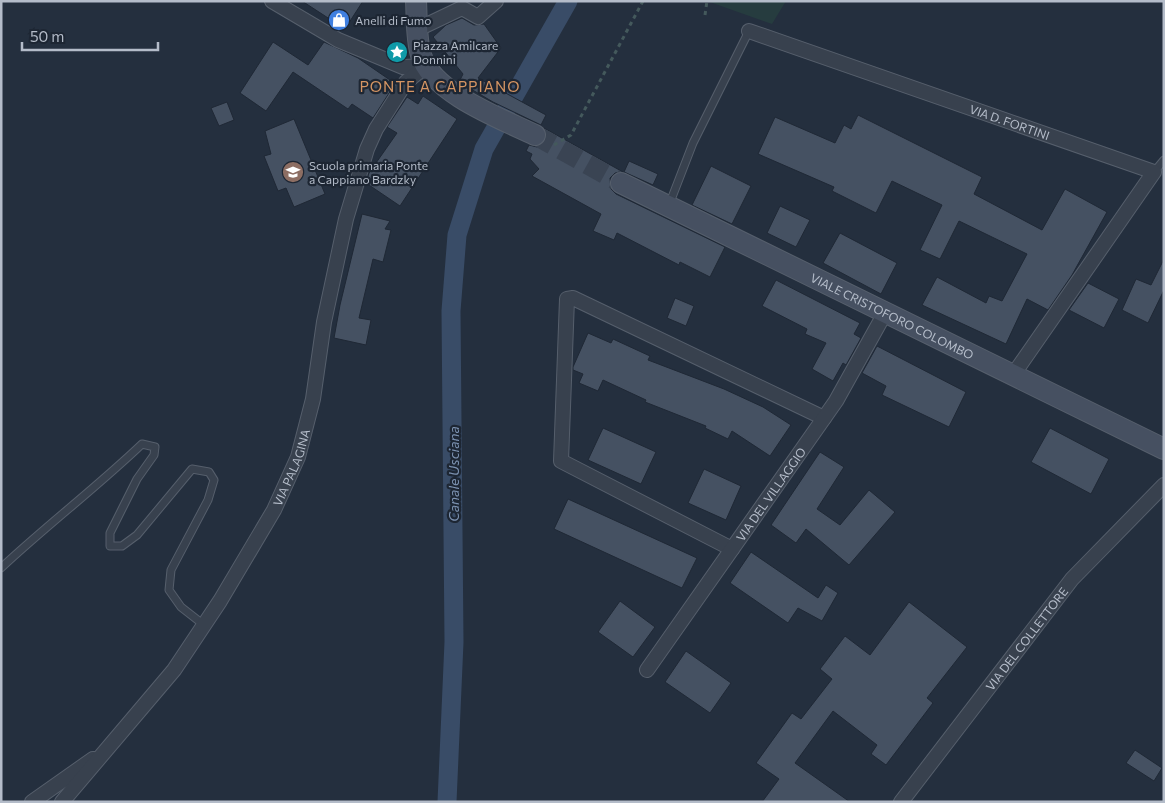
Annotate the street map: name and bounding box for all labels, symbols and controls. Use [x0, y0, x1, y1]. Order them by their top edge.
shop icon: Anelli di Fumo [327, 8, 351, 32]
place label: Anelli di Fumo [355, 13, 431, 27]
scale bar [22, 20, 159, 52]
text: 50 m [30, 27, 64, 45]
place label: Piazza Amilcare Donnini [413, 38, 498, 66]
place icon: Piazza Amilcare Donnini [385, 40, 409, 64]
district label: PONTE A CAPPIANO [359, 77, 521, 95]
street label: VIA D. FORTINI [968, 101, 1052, 142]
place label: Scuola primaria Ponte a Cappiano Bardzky [309, 158, 428, 186]
school or university icon: Scuola primaria Ponte a Cappiano Bardzky [281, 160, 305, 184]
street label: VIALE CRISTOFORO COLOMBO [808, 270, 976, 362]
water label: Canale Usciana [445, 426, 462, 522]
street label: VIA PALAGINA [270, 427, 312, 508]
street label: VIA DEL VILLAGGIO [733, 444, 808, 544]
street label: VIA DEL COLLETTORE [982, 584, 1070, 693]

